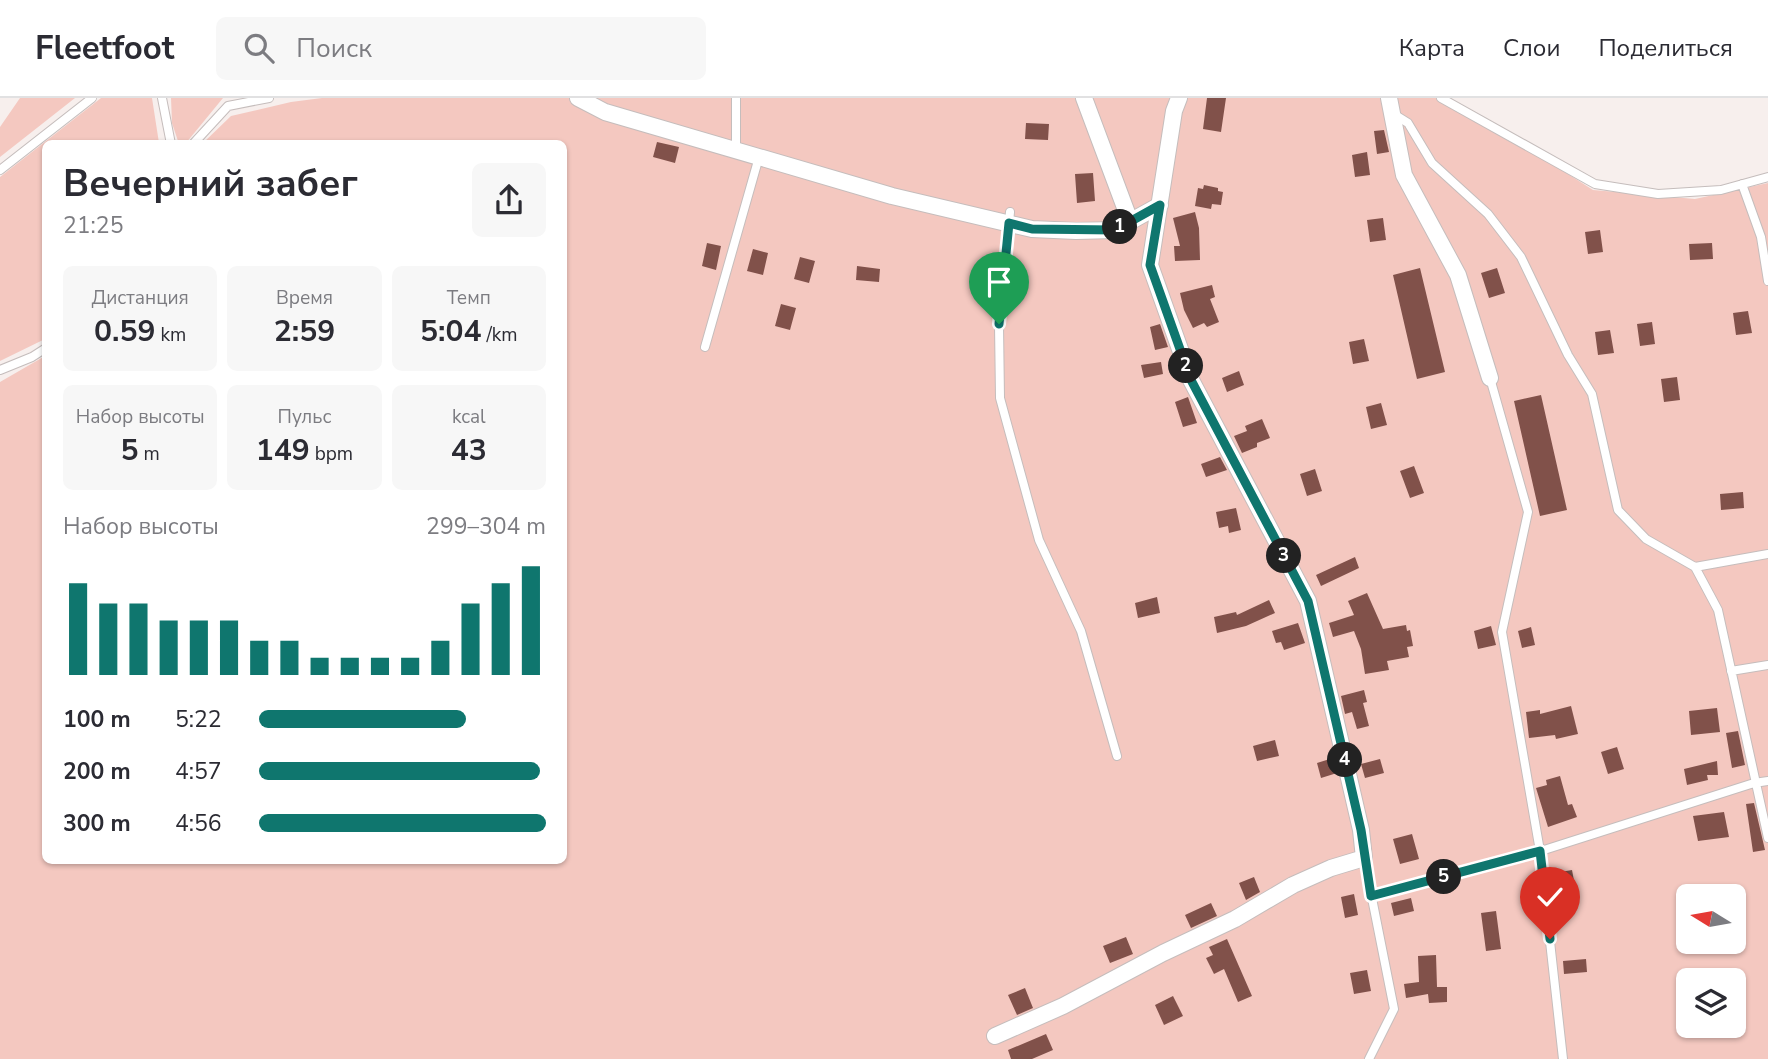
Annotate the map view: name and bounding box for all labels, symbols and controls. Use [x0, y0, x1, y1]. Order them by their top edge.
search box [216, 17, 706, 80]
text: Fleetfoot [35, 26, 174, 71]
icon: search [240, 29, 278, 67]
text: Поиск [296, 31, 372, 66]
text: Карта [1399, 32, 1465, 64]
text: Слои [1503, 32, 1560, 64]
text: Поделиться [1598, 32, 1733, 64]
text: Вечерний забег [63, 158, 358, 209]
button: share [472, 163, 546, 237]
pin: 1 [1102, 209, 1138, 244]
text: 21:25 [63, 210, 123, 241]
text: 1 [1114, 213, 1125, 239]
pin [969, 252, 1029, 324]
icon: arrive [980, 263, 1018, 301]
text: Дистанция [91, 285, 189, 311]
text: Время [276, 285, 333, 311]
text: Темп [447, 285, 491, 311]
text: 0.59 [94, 311, 156, 352]
text: 2:59 [274, 311, 335, 352]
text: 5:04 [420, 311, 482, 352]
text: km [156, 322, 186, 348]
text: /km [482, 322, 518, 348]
pin: 2 [1168, 348, 1204, 384]
text: 2 [1180, 352, 1191, 378]
text: Набор высоты [76, 404, 205, 430]
text: Пульс [278, 404, 331, 430]
text: kcal [452, 404, 486, 430]
text: 5 [121, 430, 139, 471]
text: 149 [256, 430, 310, 471]
text: 43 [451, 430, 487, 471]
text: m [139, 441, 160, 467]
text: bpm [310, 441, 353, 467]
text: Набор высоты [63, 511, 219, 542]
text: 299–304 m [426, 511, 546, 542]
pin: 3 [1266, 538, 1302, 574]
text: 3 [1278, 542, 1289, 568]
text: 100 m [63, 704, 131, 735]
text: 5:22 [175, 704, 222, 735]
pin: 4 [1328, 742, 1362, 778]
text: 4 [1339, 746, 1350, 772]
text: 200 m [63, 756, 131, 787]
text: 4:57 [175, 756, 222, 787]
text: 300 m [63, 808, 131, 839]
text: 4:56 [175, 808, 222, 839]
pin: 5 [1426, 860, 1462, 894]
text: 5 [1438, 863, 1449, 889]
pin [1520, 867, 1580, 939]
icon: check [1531, 878, 1569, 916]
north arrow [1676, 884, 1746, 954]
map controls [1676, 884, 1746, 1038]
button: layers [1676, 968, 1746, 1038]

